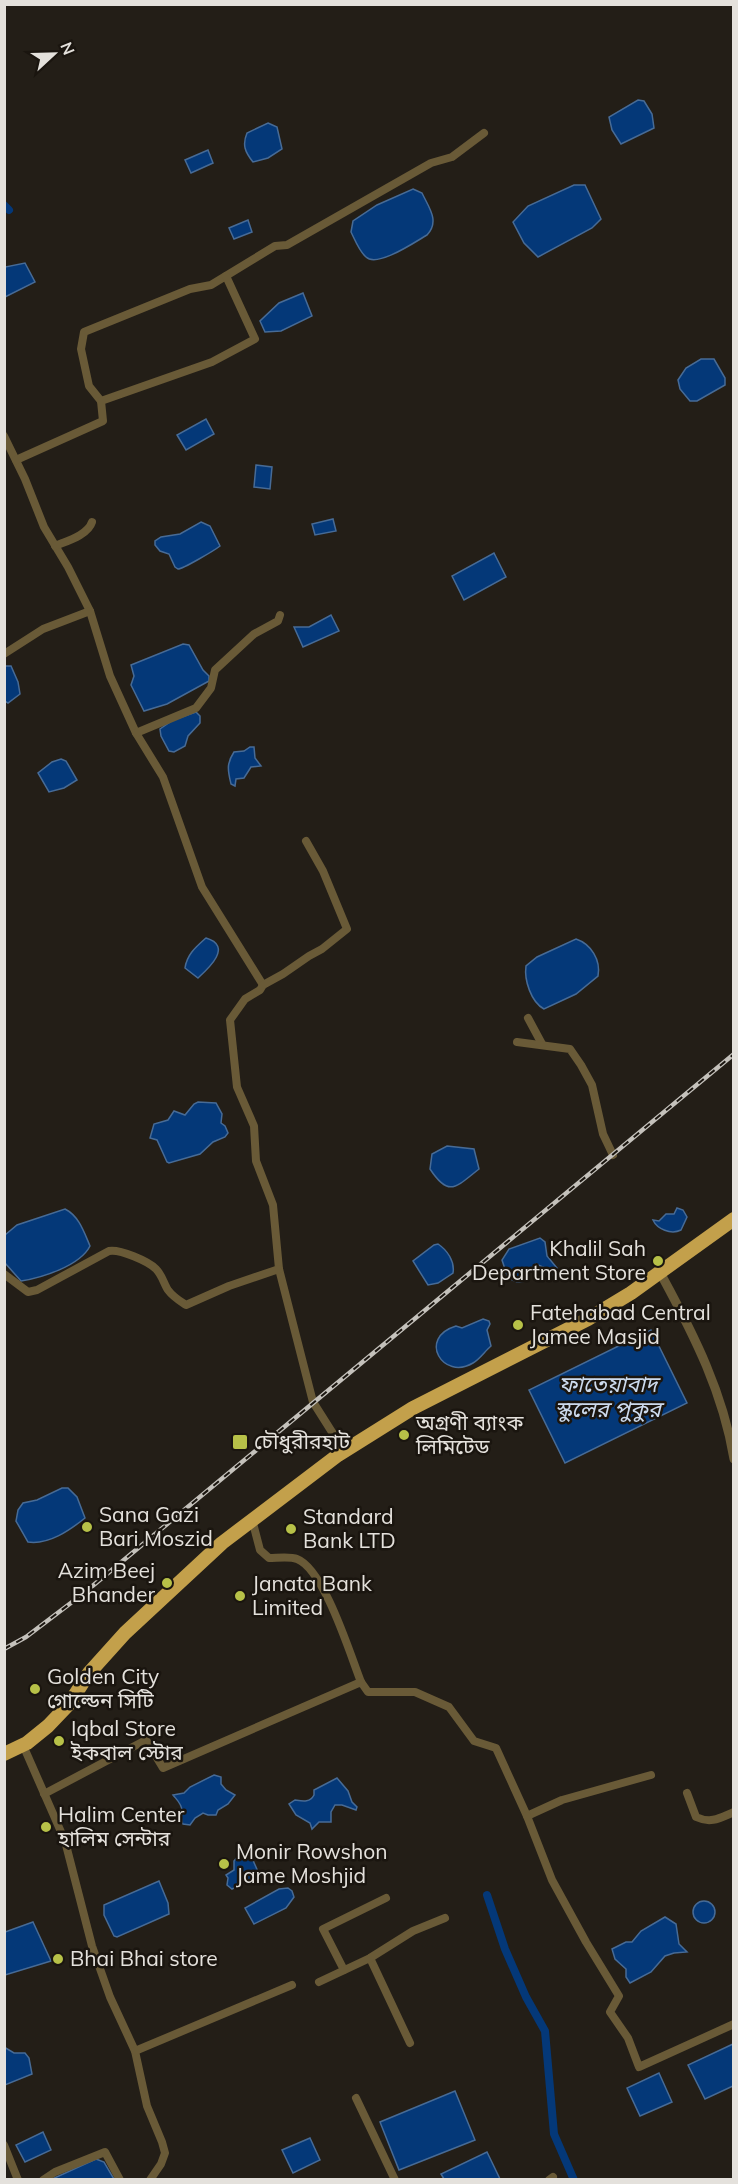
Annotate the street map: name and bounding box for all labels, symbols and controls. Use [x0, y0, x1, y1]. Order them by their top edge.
north arrow [24, 24, 84, 84]
text: N [56, 39, 79, 58]
place label: Khalil Sah Department Store [472, 1235, 646, 1285]
marker: Khalil Sah Department Store [651, 1254, 665, 1268]
place label: Fatehabad Central Jamee Masjid [530, 1299, 711, 1349]
marker: Fatehabad Central Jamee Masjid [511, 1318, 525, 1332]
water label: ফাতেয়াবাদ স্কুলের পুকুর [555, 1370, 665, 1423]
place label: অগ্রণী ব্যাংক লিমিটেড [415, 1409, 524, 1459]
place label: চৌধুরীরহাট [254, 1428, 350, 1454]
marker: অগ্রণী ব্যাংক লিমিটেড [397, 1428, 411, 1442]
marker: চৌধুরীরহাট [231, 1433, 249, 1451]
place label: Sana Gazi Bari Moszid [99, 1501, 213, 1551]
place label: Standard Bank LTD [303, 1503, 396, 1553]
marker: Sana Gazi Bari Moszid [80, 1520, 94, 1534]
marker: Standard Bank LTD [284, 1522, 298, 1536]
place label: Azim Beej Bhander [58, 1557, 155, 1607]
place label: Janata Bank Limited [252, 1570, 372, 1620]
marker: Azim Beej Bhander [160, 1576, 174, 1590]
marker: Janata Bank Limited [233, 1589, 247, 1603]
place label: Golden City গোল্ডেন সিটি [47, 1663, 159, 1713]
marker: Golden City গোল্ডেন সিটি [28, 1682, 42, 1696]
place label: Iqbal Store ইকবাল স্টোর [70, 1715, 183, 1765]
marker: Iqbal Store ইকবাল স্টোর [52, 1734, 66, 1748]
place label: Halim Center হালিম সেন্টার [57, 1801, 185, 1851]
marker: Halim Center হালিম সেন্টার [39, 1820, 53, 1834]
place label: Monir Rowshon Jame Moshjid [236, 1838, 388, 1888]
marker: Monir Rowshon Jame Moshjid [217, 1857, 231, 1871]
place label: Bhai Bhai store [70, 1945, 218, 1971]
marker: Bhai Bhai store [51, 1952, 65, 1966]

